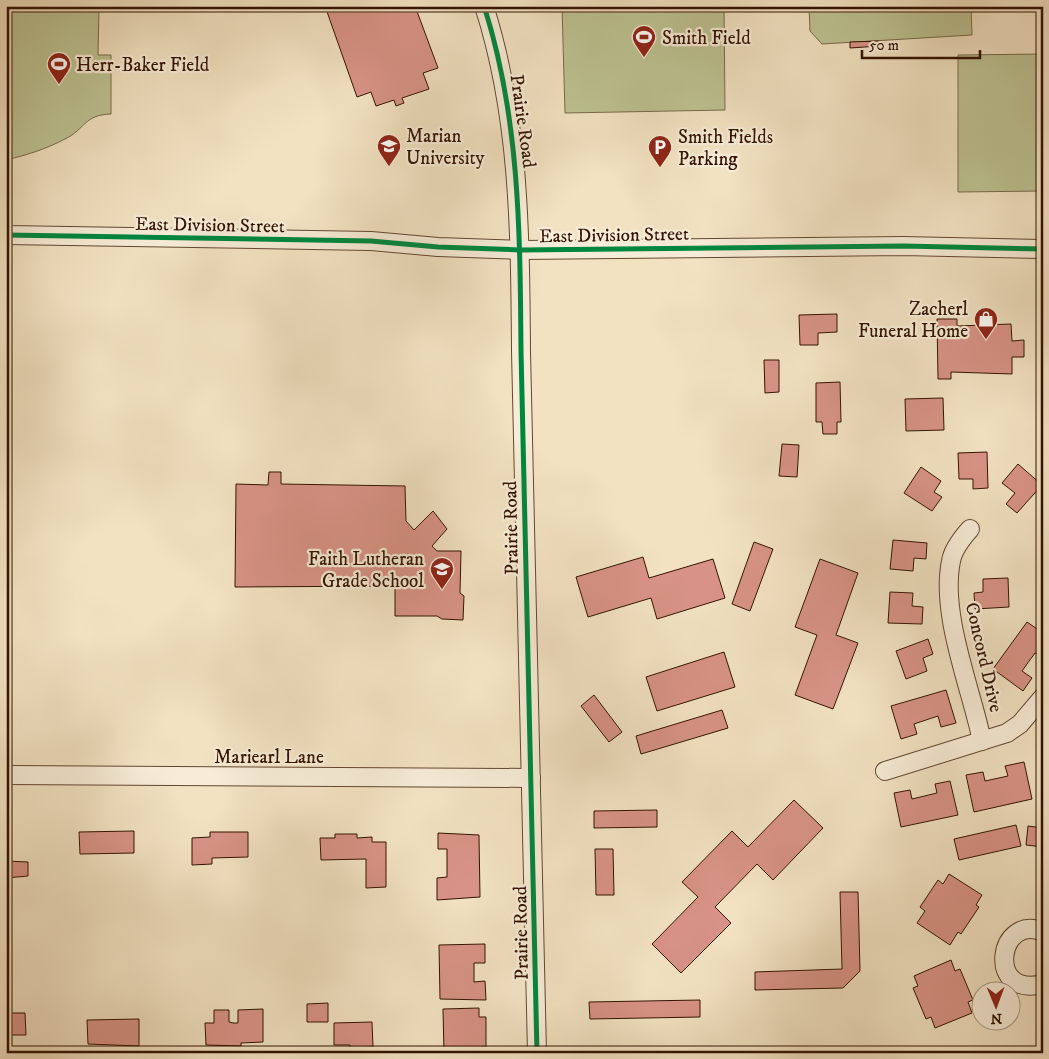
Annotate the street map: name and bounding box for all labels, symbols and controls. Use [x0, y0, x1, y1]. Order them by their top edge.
sports icon: Smith Field [631, 24, 657, 58]
place label: Smith Field [662, 27, 751, 50]
scale bar [862, 28, 979, 60]
text: 50 m [869, 36, 899, 55]
sports icon: Herr-Baker Field [46, 51, 72, 85]
place label: Herr-Baker Field [76, 54, 210, 77]
street label: Prairie Road [505, 73, 541, 170]
place label: Marian University [406, 125, 486, 170]
place label: Smith Fields Parking [678, 126, 773, 171]
school or university icon: Marian University [376, 133, 402, 167]
parking icon: Smith Fields Parking [647, 134, 673, 168]
street label: East Division Street [135, 213, 285, 238]
street label: East Division Street [539, 223, 689, 248]
place label: Zacherl Funeral Home [858, 298, 968, 343]
shop icon: Zacherl Funeral Home [973, 306, 999, 340]
street label: Prairie Road [499, 480, 524, 575]
place label: Faith Lutheran Grade School [308, 548, 424, 593]
school or university icon: Faith Lutheran Grade School [429, 556, 455, 590]
street label: Concord Drive [960, 600, 1007, 715]
street label: Mariearl Lane [214, 746, 324, 769]
street label: Prairie Road [509, 885, 534, 980]
north arrow [972, 982, 1022, 1032]
text: N [990, 1009, 1002, 1027]

